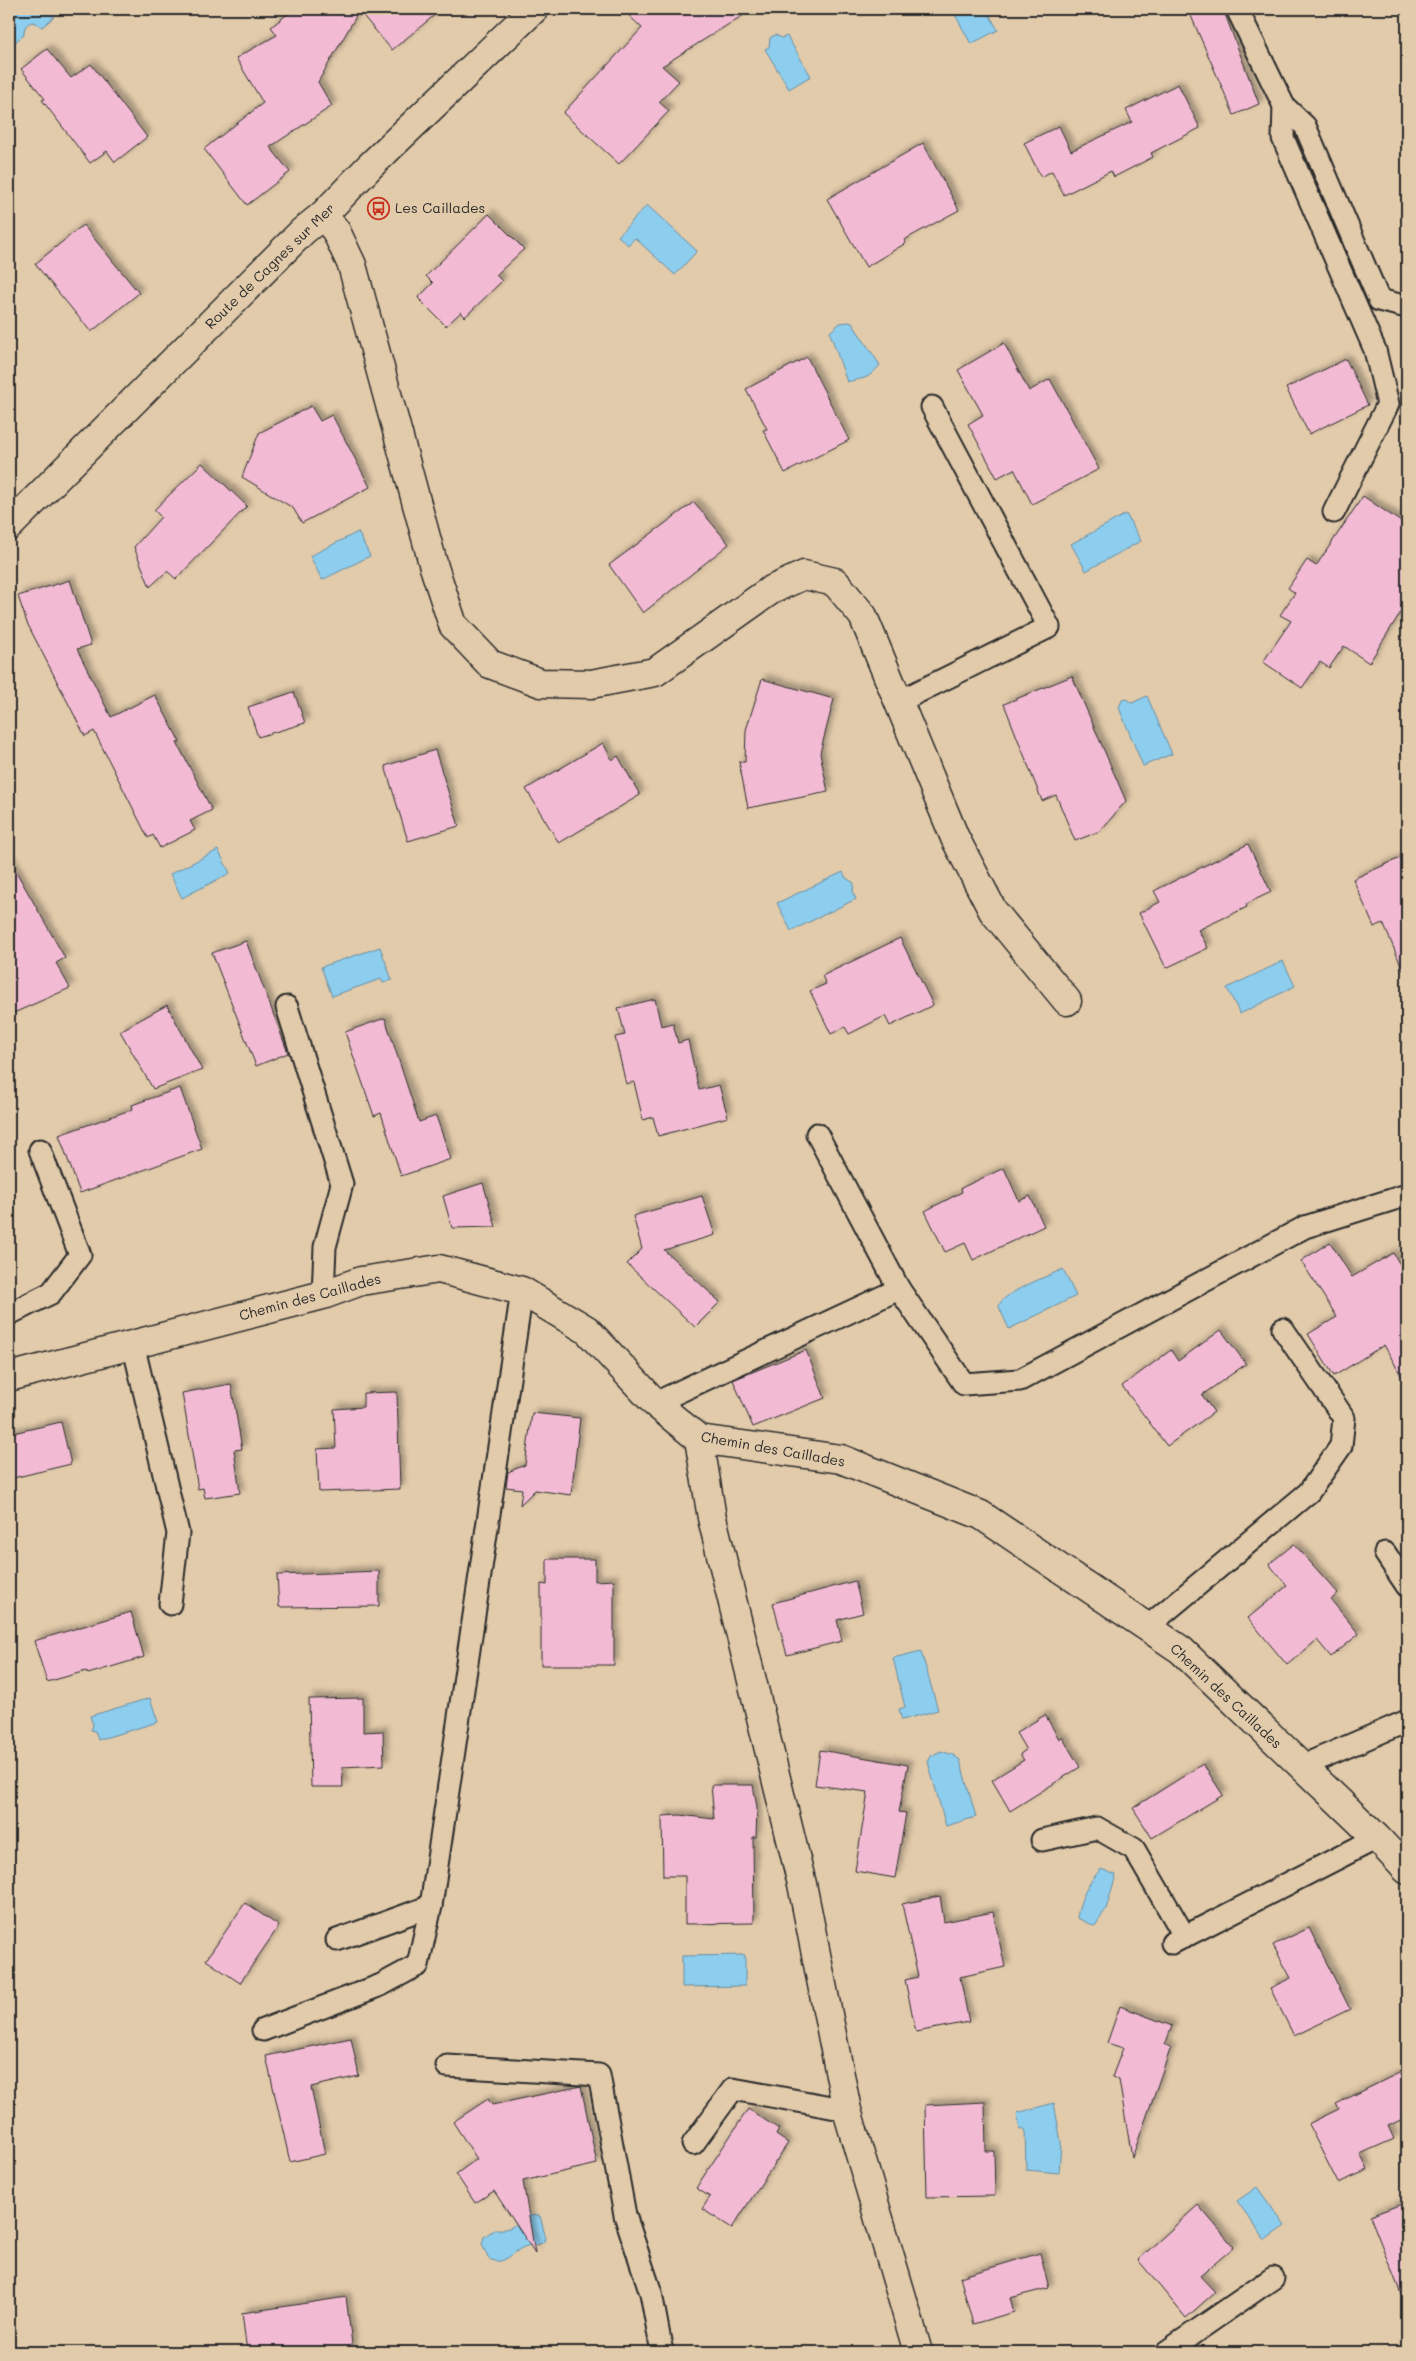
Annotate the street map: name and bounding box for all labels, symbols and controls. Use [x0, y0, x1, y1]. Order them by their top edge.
bus stop icon: Les Caillades [367, 196, 391, 220]
street label: Route de Cagnes sur Mer [201, 198, 339, 333]
place label: Les Caillades [395, 198, 485, 217]
street label: Chemin des Caillades [237, 1268, 383, 1325]
street label: Chemin des Caillades [699, 1426, 847, 1471]
street label: Chemin des Caillades [1166, 1639, 1286, 1752]

